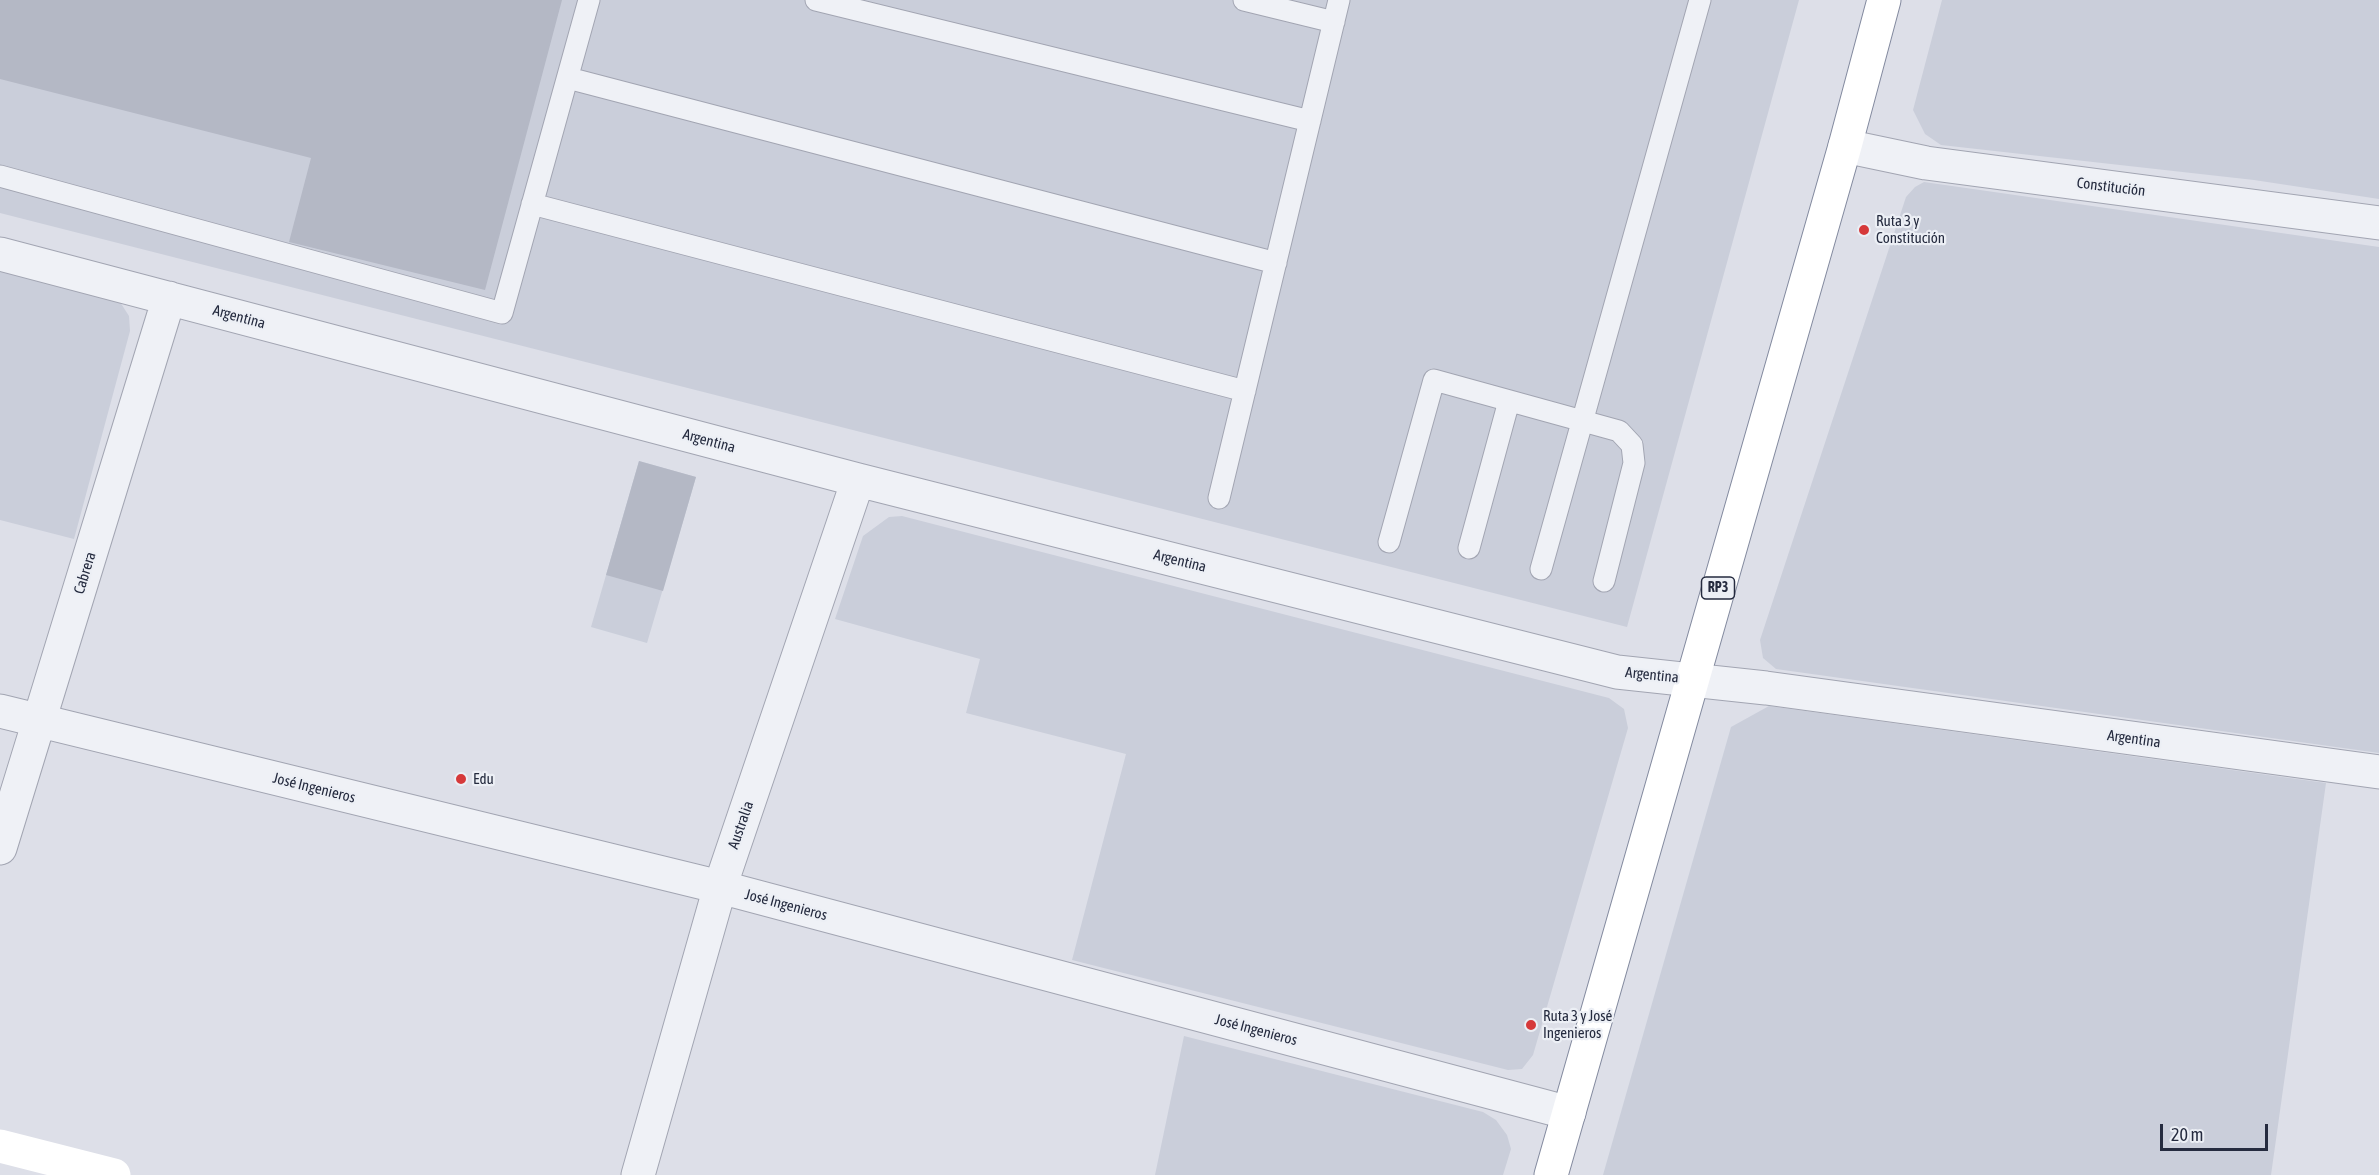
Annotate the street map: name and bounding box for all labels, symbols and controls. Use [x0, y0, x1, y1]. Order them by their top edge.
street label: Constitución [2076, 174, 2146, 200]
place label: Ruta 3 y Constitución [1876, 212, 1945, 247]
marker: Ruta 3 y Constitución [1857, 223, 1871, 237]
street label: Argentina [211, 301, 267, 333]
street label: Argentina [681, 425, 737, 457]
street label: Argentina [1152, 546, 1208, 576]
street label: Cabrera [70, 550, 100, 596]
road number: RP3 [1702, 577, 1734, 599]
street label: Argentina [1624, 663, 1680, 687]
street label: Argentina [2106, 726, 2162, 752]
street label: José Ingenieros [271, 769, 357, 807]
place label: Edu [473, 770, 494, 788]
marker: Edu [454, 772, 468, 786]
street label: Australia [724, 799, 758, 851]
street label: José Ingenieros [743, 885, 829, 925]
place label: Ruta 3 y José Ingenieros [1543, 1007, 1612, 1042]
street label: José Ingenieros [1213, 1010, 1299, 1050]
marker: Ruta 3 y José Ingenieros [1524, 1018, 1538, 1032]
scale bar [2163, 1112, 2271, 1150]
text: 20 m [2171, 1124, 2203, 1145]

